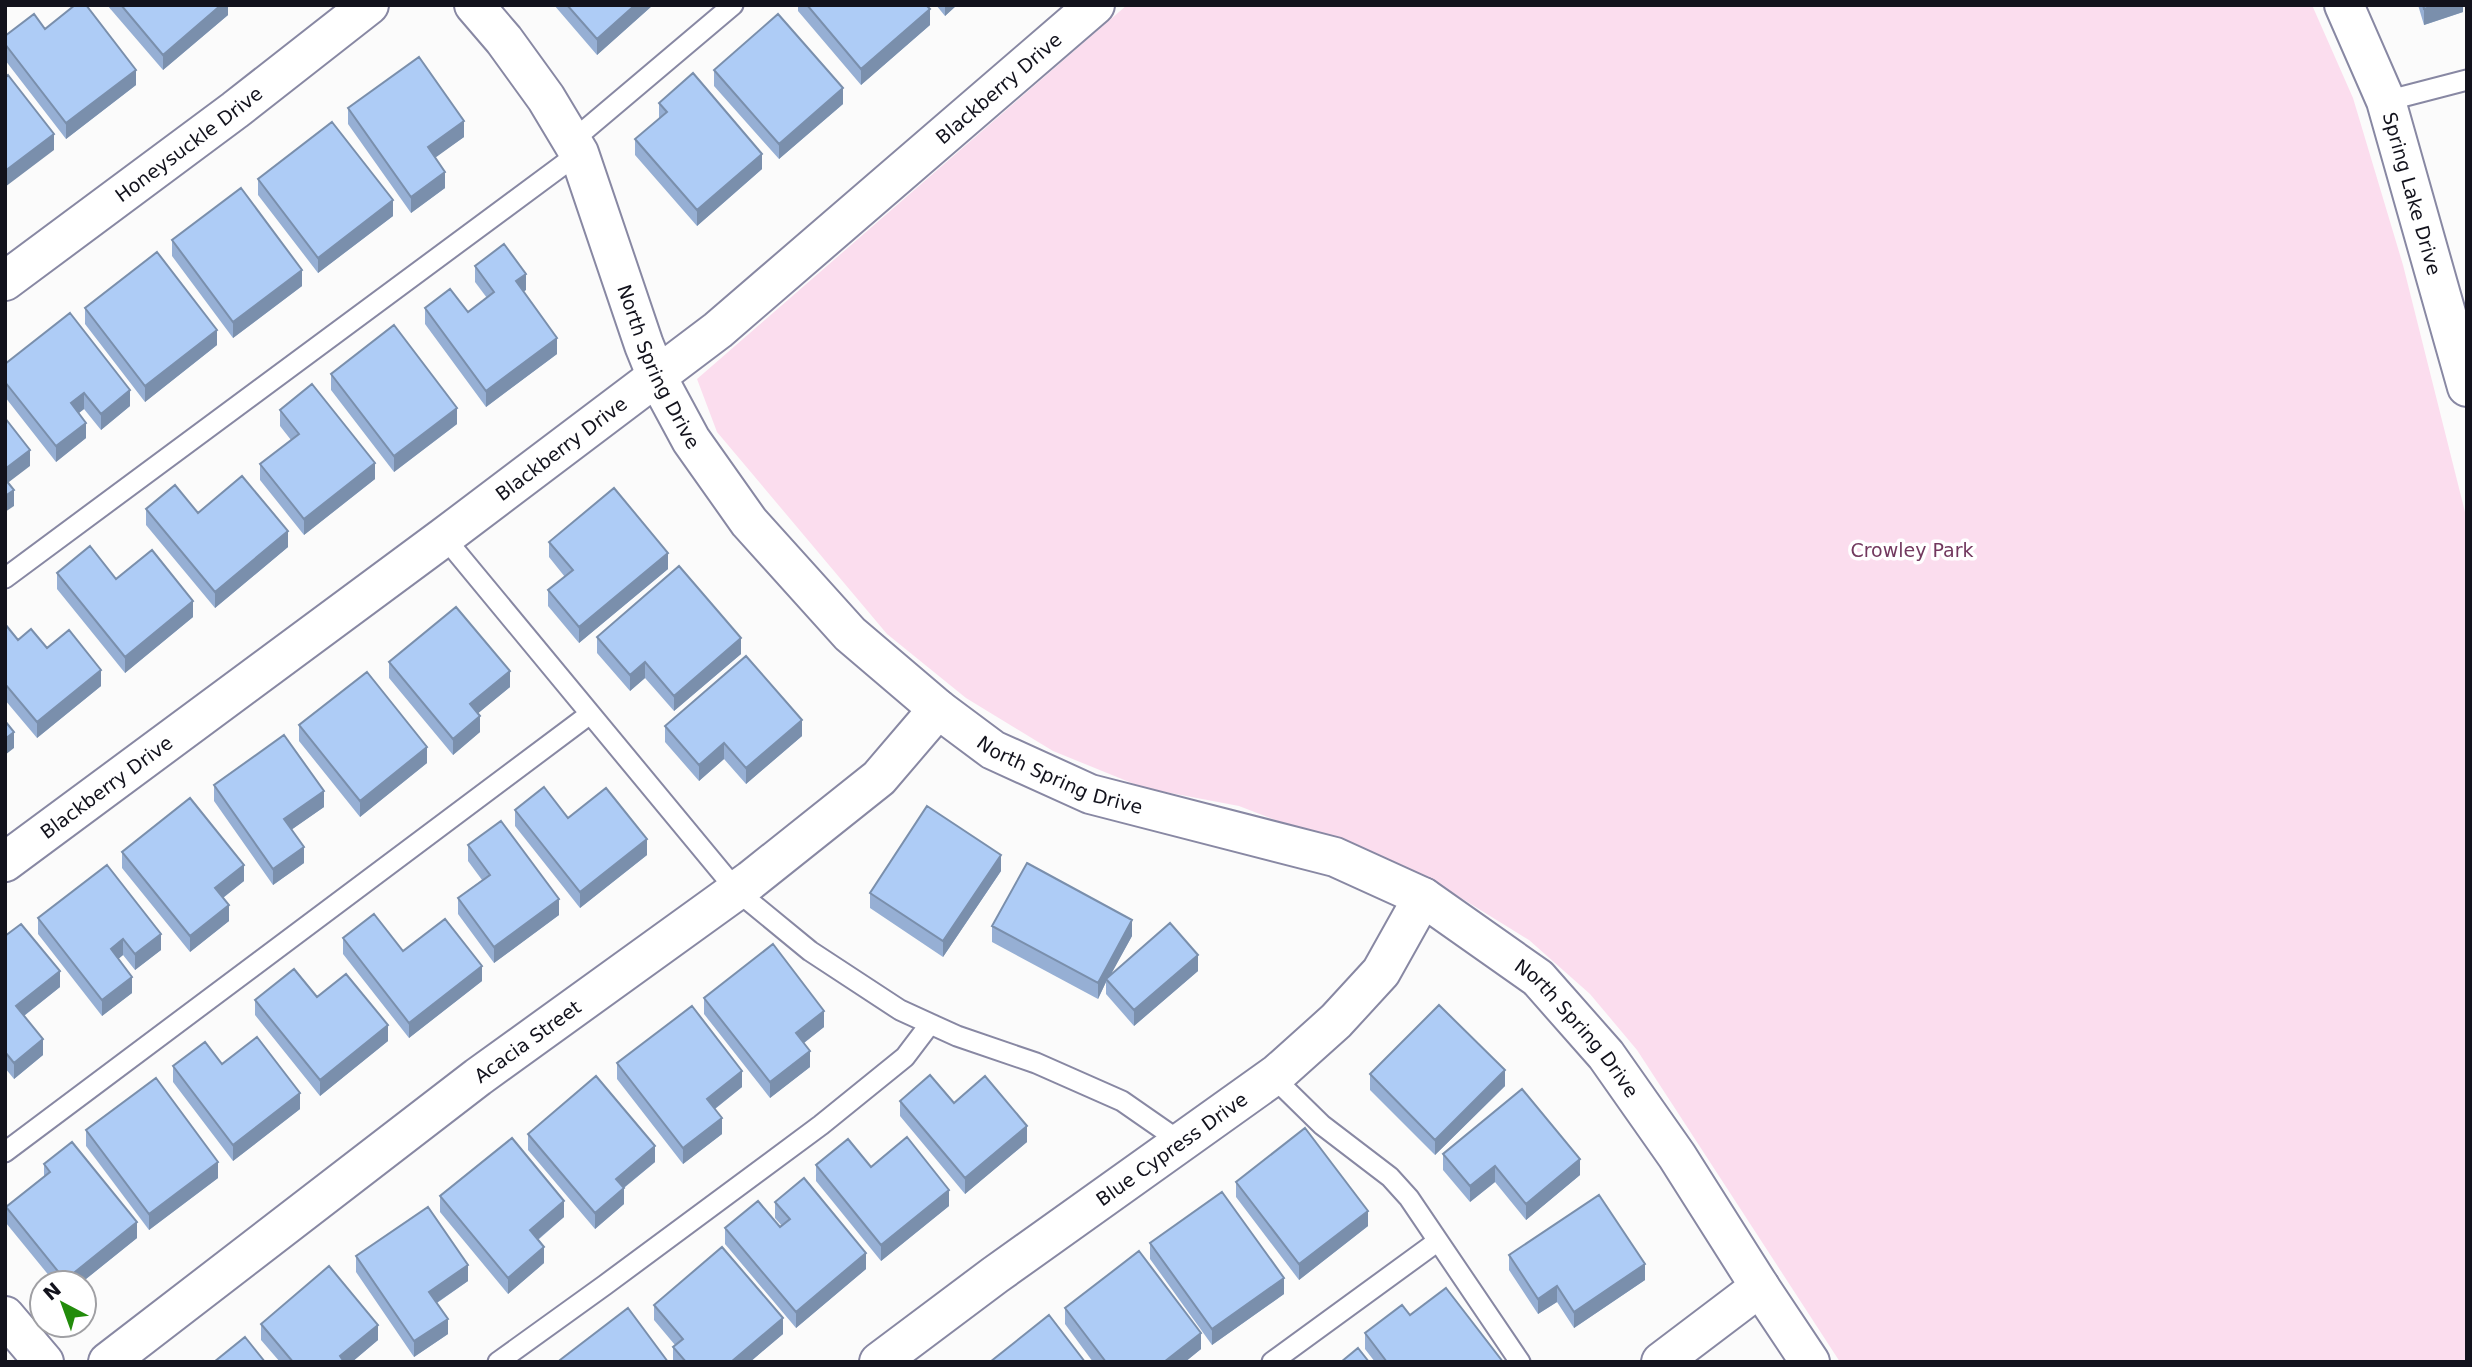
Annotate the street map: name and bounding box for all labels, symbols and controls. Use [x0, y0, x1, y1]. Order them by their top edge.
street label: Blackberry Drive [931, 28, 1066, 148]
street label: Honeysuckle Drive [111, 82, 267, 206]
street label: Spring Lake Drive [2379, 110, 2446, 278]
street label: North Spring Drive [613, 282, 705, 453]
street label: Blackberry Drive [491, 392, 631, 505]
park label: Crowley Park [1850, 539, 1974, 561]
street label: Blackberry Drive [36, 731, 177, 843]
street label: North Spring Drive [973, 731, 1145, 818]
street label: North Spring Drive [1511, 954, 1643, 1101]
street label: Acacia Street [470, 996, 585, 1087]
street label: Blue Cypress Drive [1092, 1088, 1251, 1210]
north arrow [28, 1269, 98, 1339]
text: N [39, 1278, 65, 1305]

